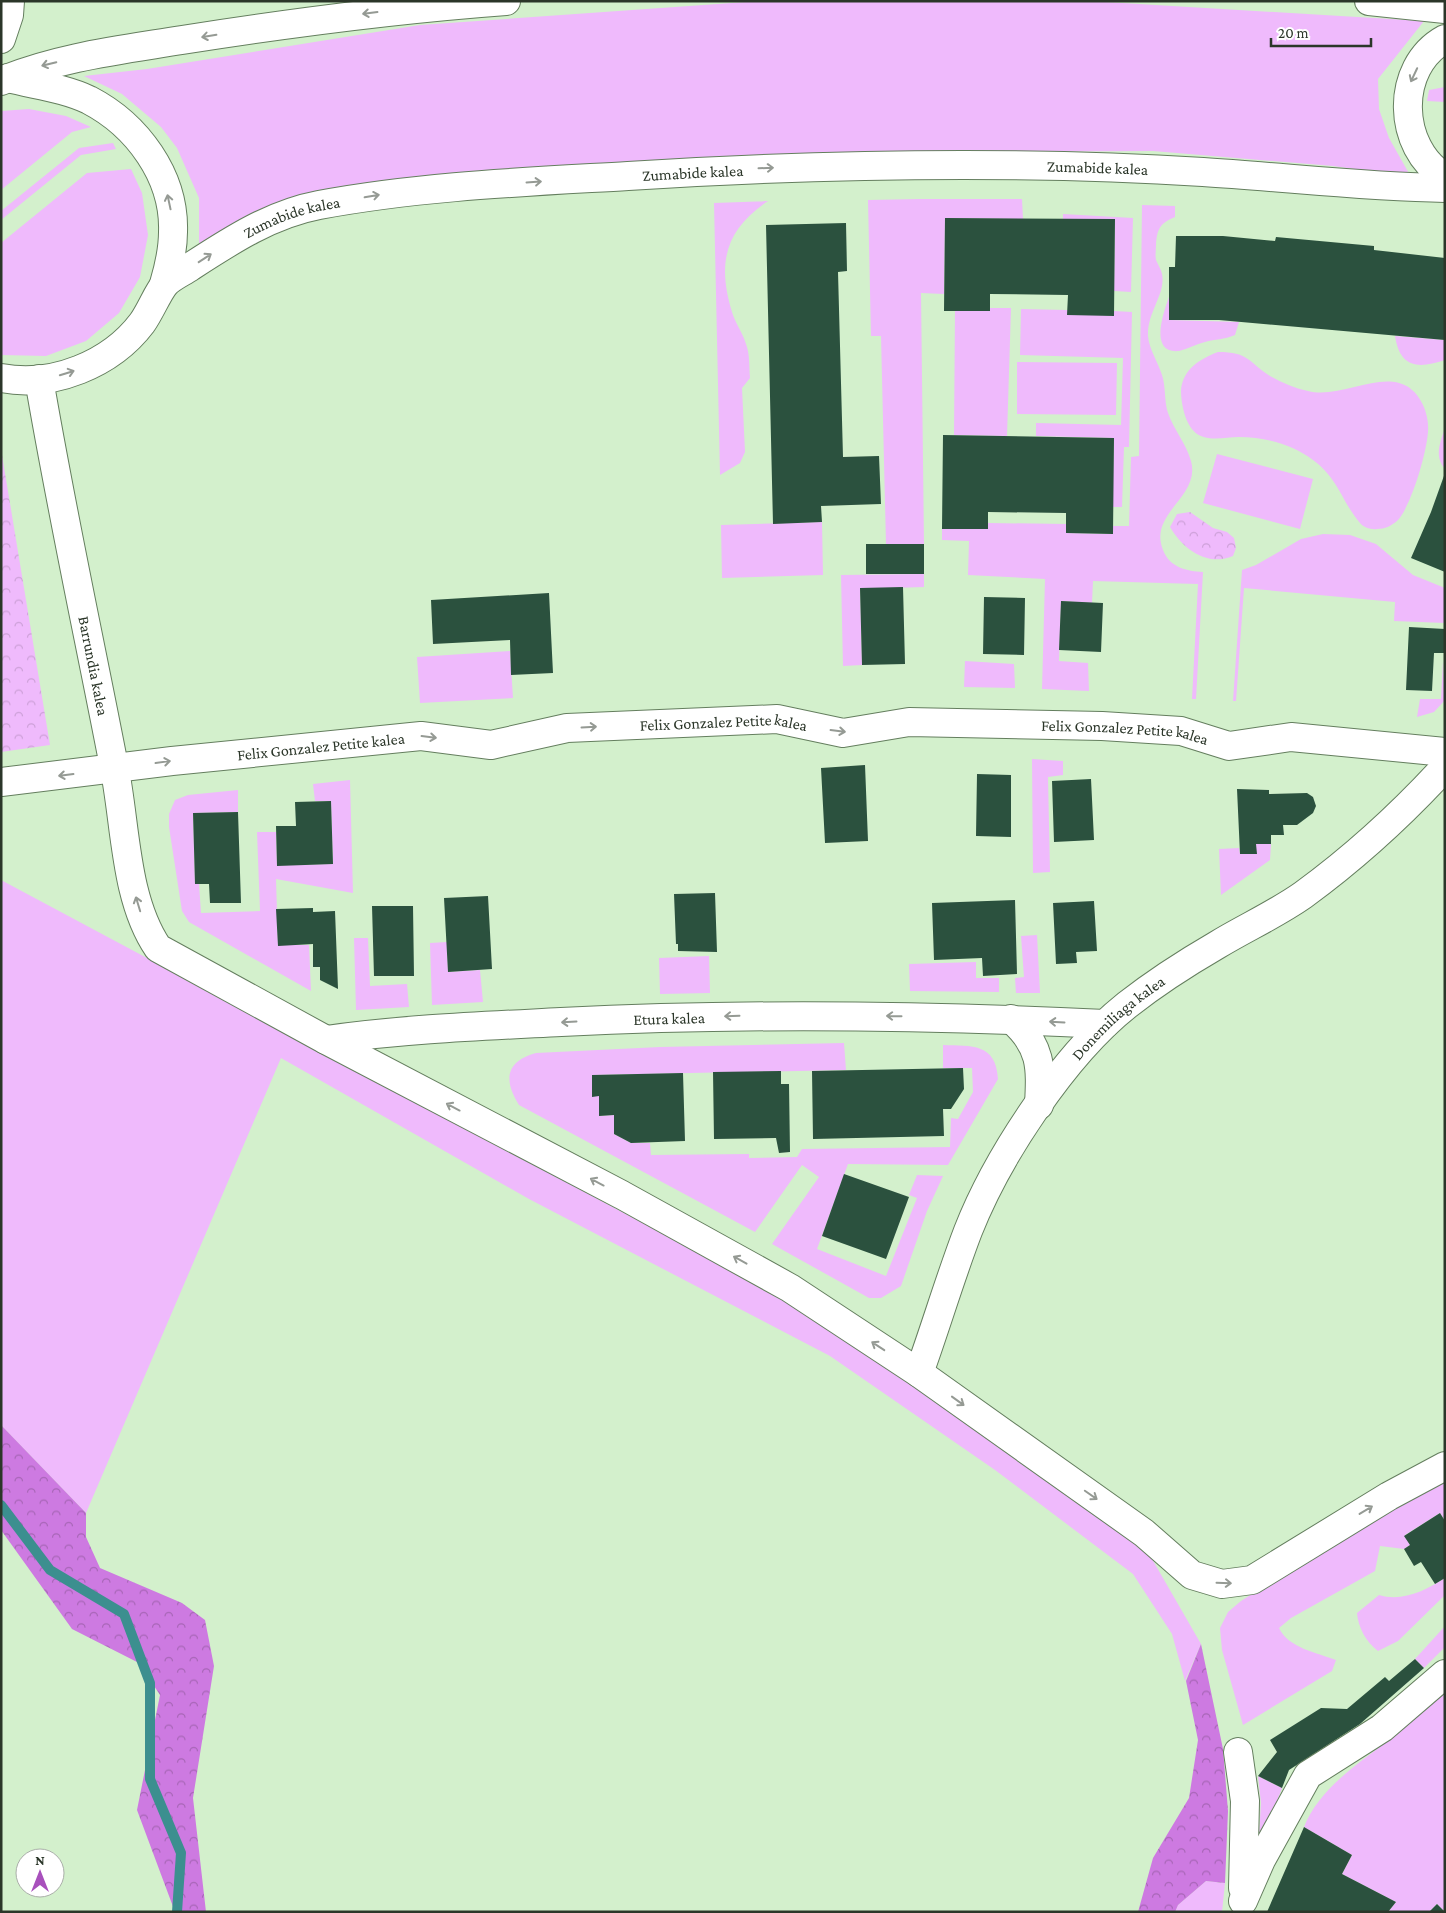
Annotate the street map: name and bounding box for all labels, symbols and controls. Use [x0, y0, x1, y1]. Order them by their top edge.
one-way arrow [362, 8, 378, 18]
scale bar [1271, 15, 1371, 47]
text: 20 m [1278, 25, 1309, 41]
one-way arrow [202, 31, 218, 41]
one-way arrow [42, 60, 58, 69]
one-way arrow [1409, 67, 1419, 82]
street label: Zumabide kalea [1047, 158, 1149, 178]
street label: Zumabide kalea [642, 162, 744, 184]
one-way arrow [757, 163, 773, 173]
one-way arrow [525, 177, 541, 186]
one-way arrow [363, 190, 379, 200]
street label: Zumabide kalea [241, 193, 342, 241]
one-way arrow [164, 194, 173, 210]
one-way arrow [198, 253, 212, 263]
one-way arrow [58, 368, 74, 378]
street label: Barrundia kalea [75, 615, 112, 718]
street label: Felix Gonzalez Petite kalea [639, 711, 810, 734]
street label: Felix Gonzalez Petite kalea [1041, 717, 1211, 748]
one-way arrow [581, 723, 597, 732]
one-way arrow [829, 726, 845, 736]
street label: Felix Gonzalez Petite kalea [236, 730, 406, 763]
one-way arrow [421, 732, 437, 742]
one-way arrow [155, 757, 171, 767]
one-way arrow [59, 770, 75, 780]
one-way arrow [133, 896, 143, 912]
street label: Donemiliaga kalea [1068, 972, 1168, 1063]
street label: Etura kalea [633, 1009, 706, 1028]
one-way arrow [724, 1011, 740, 1021]
one-way arrow [887, 1012, 903, 1021]
one-way arrow [562, 1017, 578, 1026]
one-way arrow [1049, 1017, 1065, 1026]
one-way arrow [447, 1101, 461, 1111]
one-way arrow [590, 1177, 605, 1187]
one-way arrow [733, 1255, 748, 1264]
one-way arrow [871, 1341, 885, 1351]
one-way arrow [951, 1396, 965, 1406]
one-way arrow [1083, 1490, 1097, 1500]
one-way arrow [1358, 1504, 1372, 1514]
one-way arrow [1215, 1578, 1231, 1587]
north arrow [15, 1848, 65, 1898]
text: N [35, 1852, 45, 1868]

